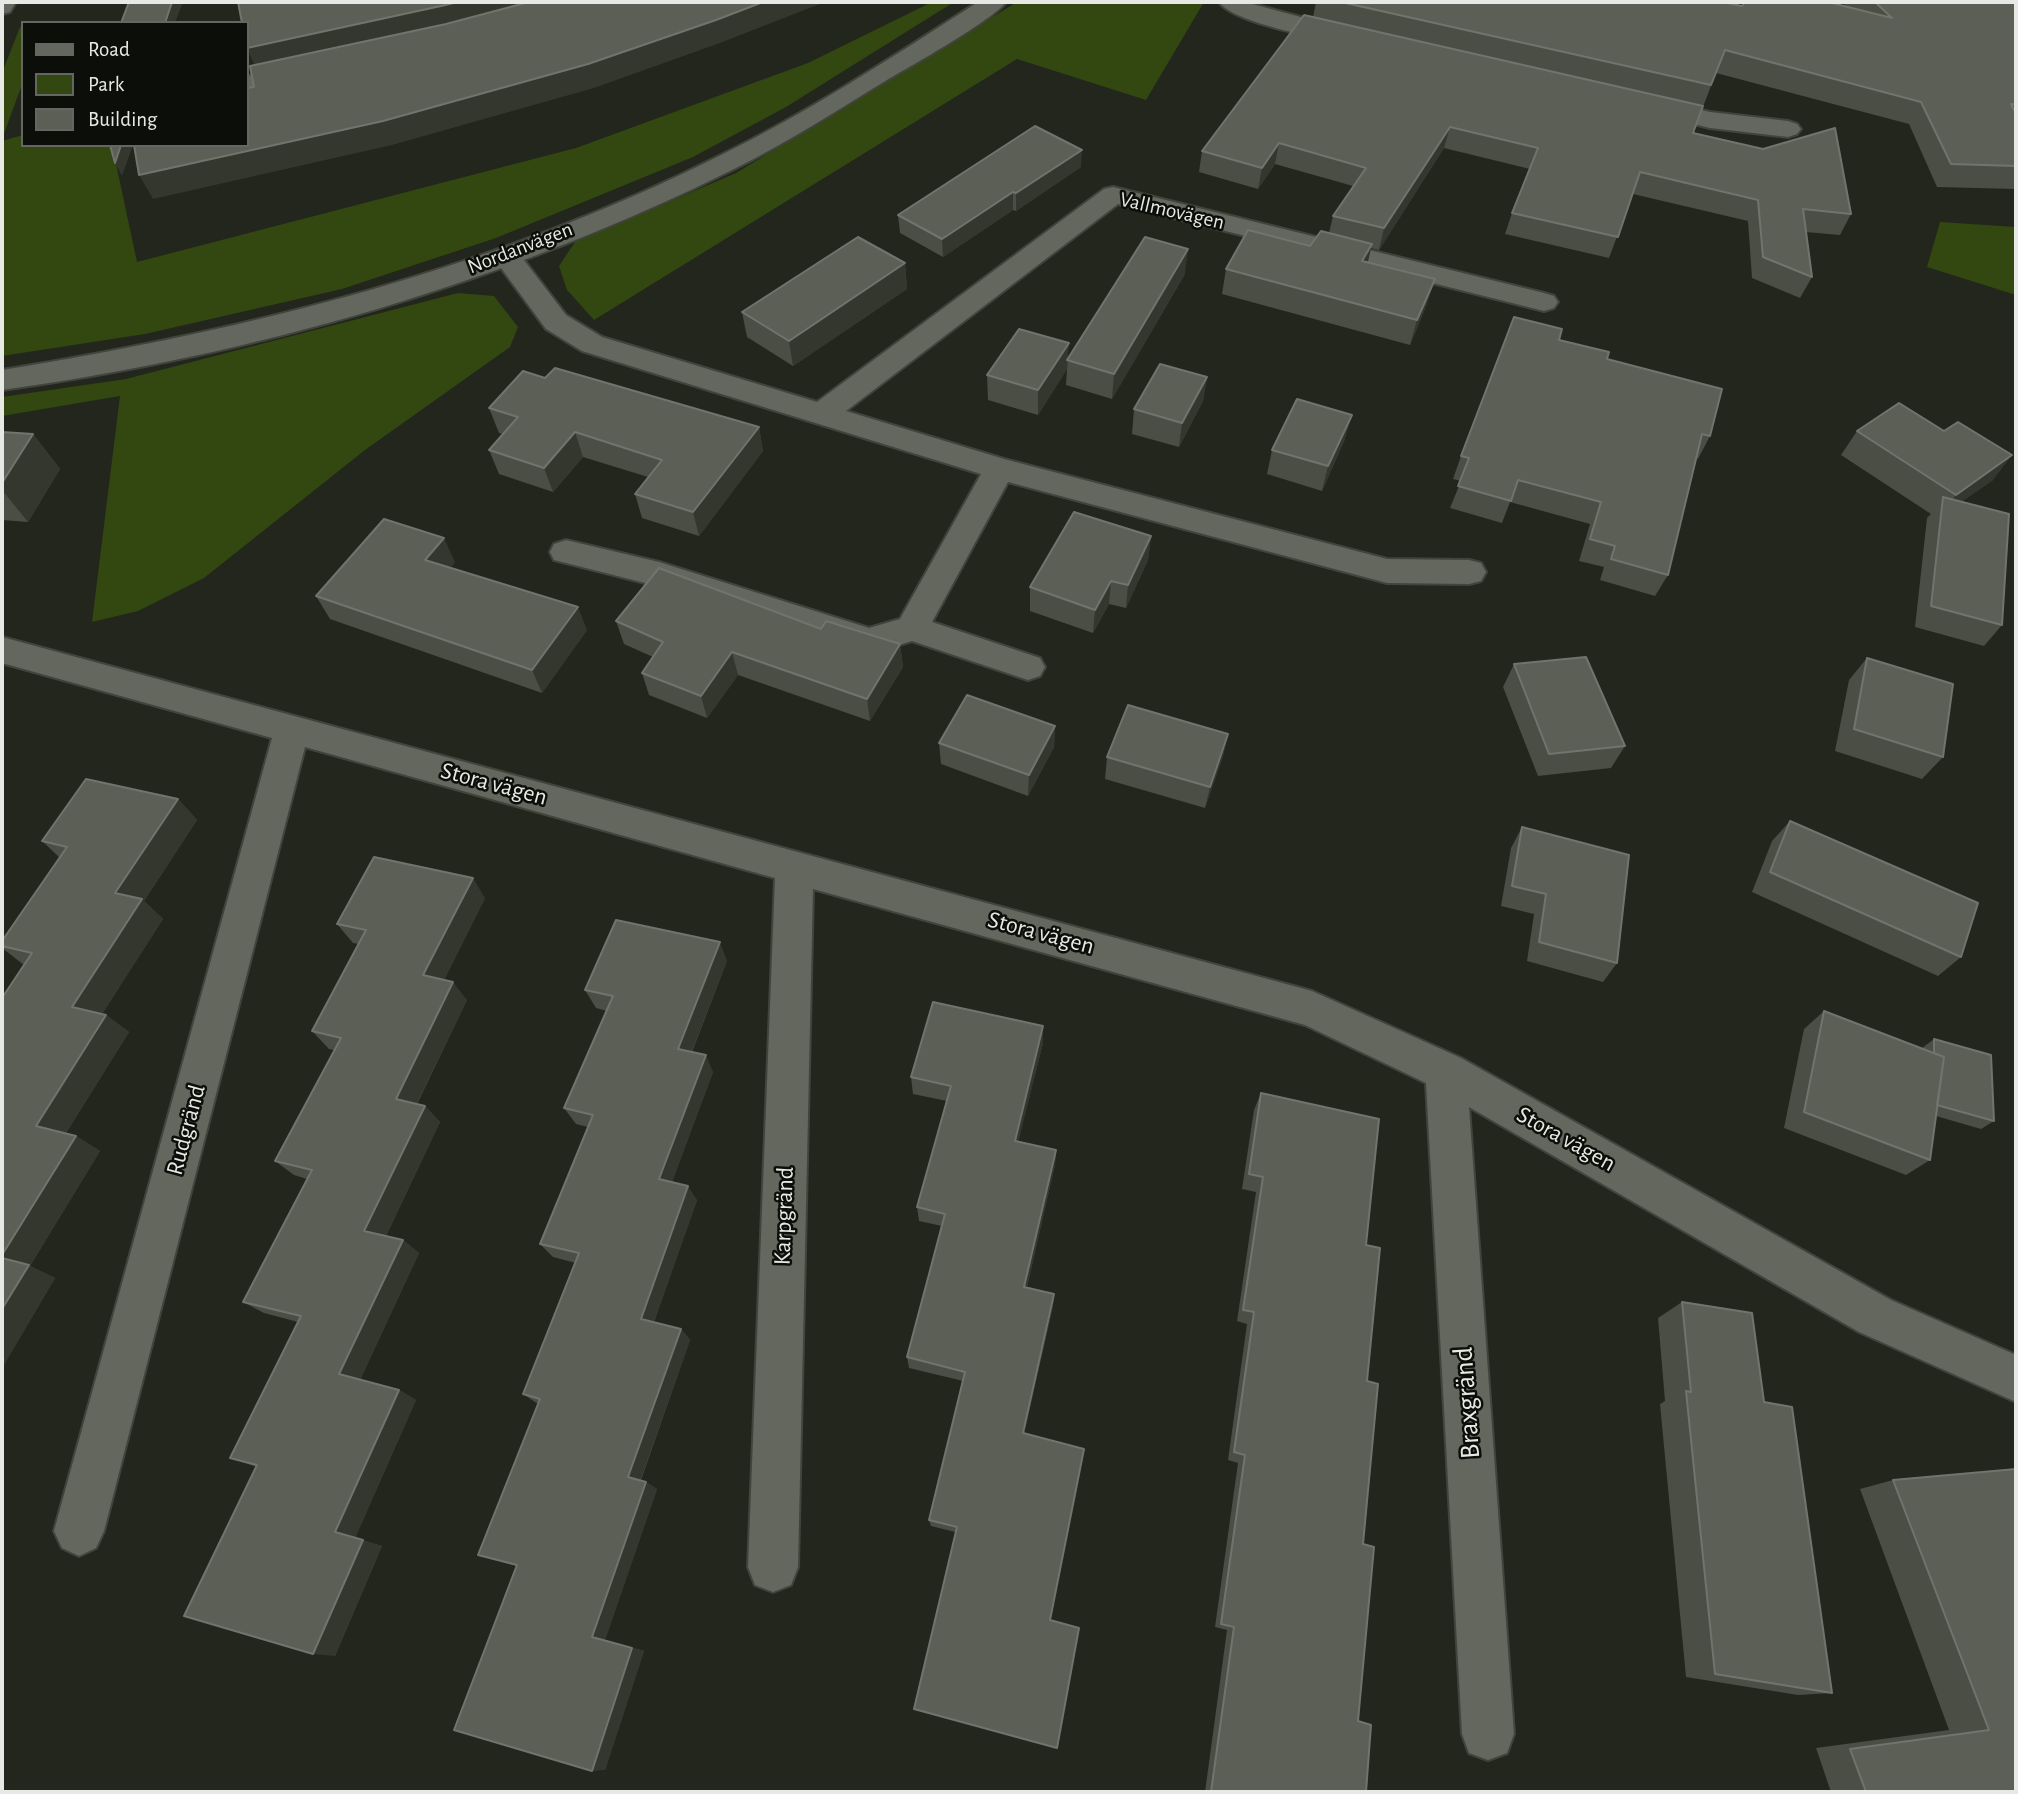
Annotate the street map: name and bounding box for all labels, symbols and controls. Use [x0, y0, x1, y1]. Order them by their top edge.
legend [21, 21, 248, 147]
text: Road [88, 39, 130, 60]
text: Park [88, 74, 124, 95]
text: Building [88, 109, 157, 130]
street label: Vallmovägen [1117, 187, 1227, 235]
street label: Nordanvägen [464, 216, 576, 280]
street label: Stora vägen [438, 756, 550, 812]
street label: Stora vägen [985, 905, 1097, 961]
street label: Rudgränd [160, 1082, 212, 1178]
street label: Stora vägen [1511, 1100, 1621, 1178]
street label: Karpgränd [768, 1166, 800, 1266]
street label: Braxgränd [1446, 1346, 1488, 1460]

